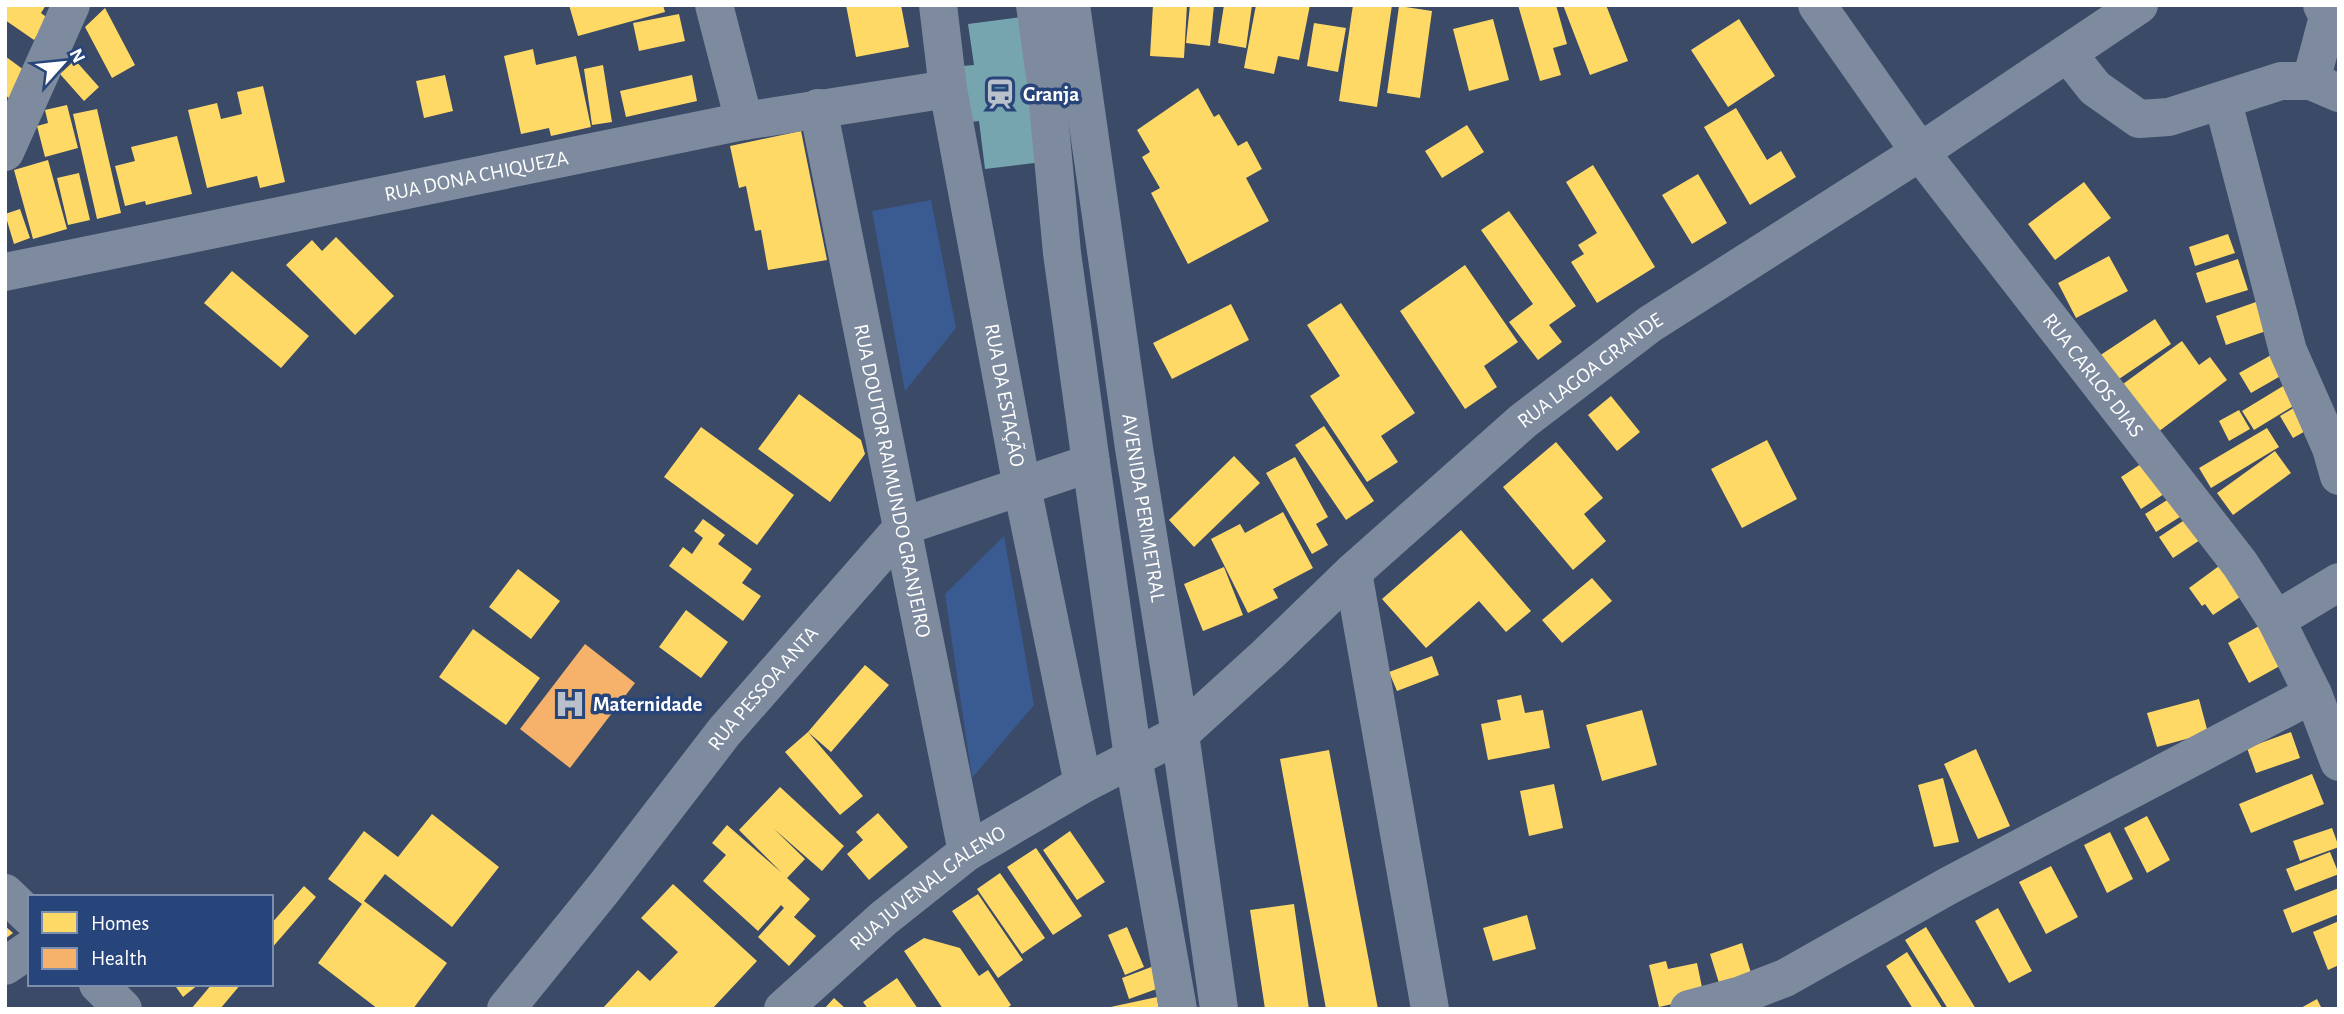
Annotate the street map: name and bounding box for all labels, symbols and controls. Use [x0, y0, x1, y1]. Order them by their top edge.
north arrow [28, 28, 98, 98]
text: N [65, 46, 88, 66]
station icon: Granja [983, 77, 1017, 111]
place label: Granja [1023, 84, 1079, 105]
street label: RUA DONA CHIQUEZA [383, 147, 570, 205]
street label: RUA LAGOA GRANDE [1513, 309, 1666, 432]
street label: RUA CARLOS DIAS [2039, 309, 2148, 441]
street label: RUA DOUTOR RAIMUNDO GRANJEIRO [851, 322, 935, 639]
street label: RUA DA ESTAÇÃO [981, 322, 1029, 469]
street label: AVENIDA PERIMETRAL [1119, 412, 1169, 604]
street label: RUA PESSOA ANTA [704, 622, 822, 754]
hospital icon: Maternidade [553, 687, 587, 721]
place label: Maternidade [593, 694, 703, 715]
street label: RUA JUVENAL GALENO [845, 821, 1009, 954]
legend [28, 895, 273, 986]
text: Homes [91, 913, 149, 934]
text: Health [91, 948, 147, 969]

